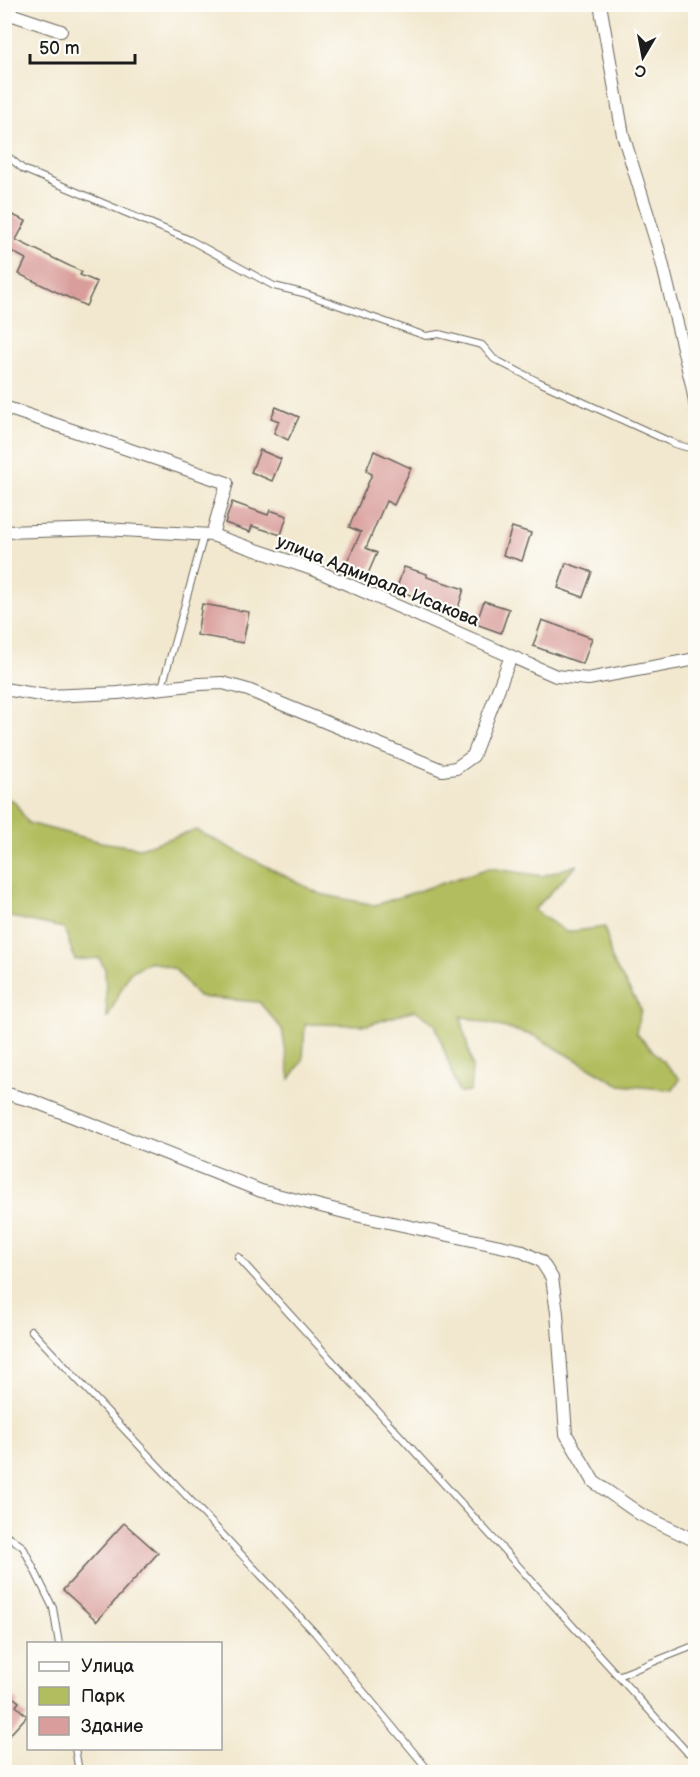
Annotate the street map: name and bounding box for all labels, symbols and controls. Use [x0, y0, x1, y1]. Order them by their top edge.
scale bar [30, 27, 135, 65]
north arrow [613, 27, 673, 87]
text: 50 m [39, 38, 80, 59]
text: С [634, 60, 648, 81]
street label: улица Адмирала Исакова [274, 531, 483, 631]
legend [27, 1642, 222, 1750]
text: Улица [81, 1656, 135, 1677]
text: Парк [81, 1686, 125, 1707]
text: Здание [81, 1716, 143, 1737]

